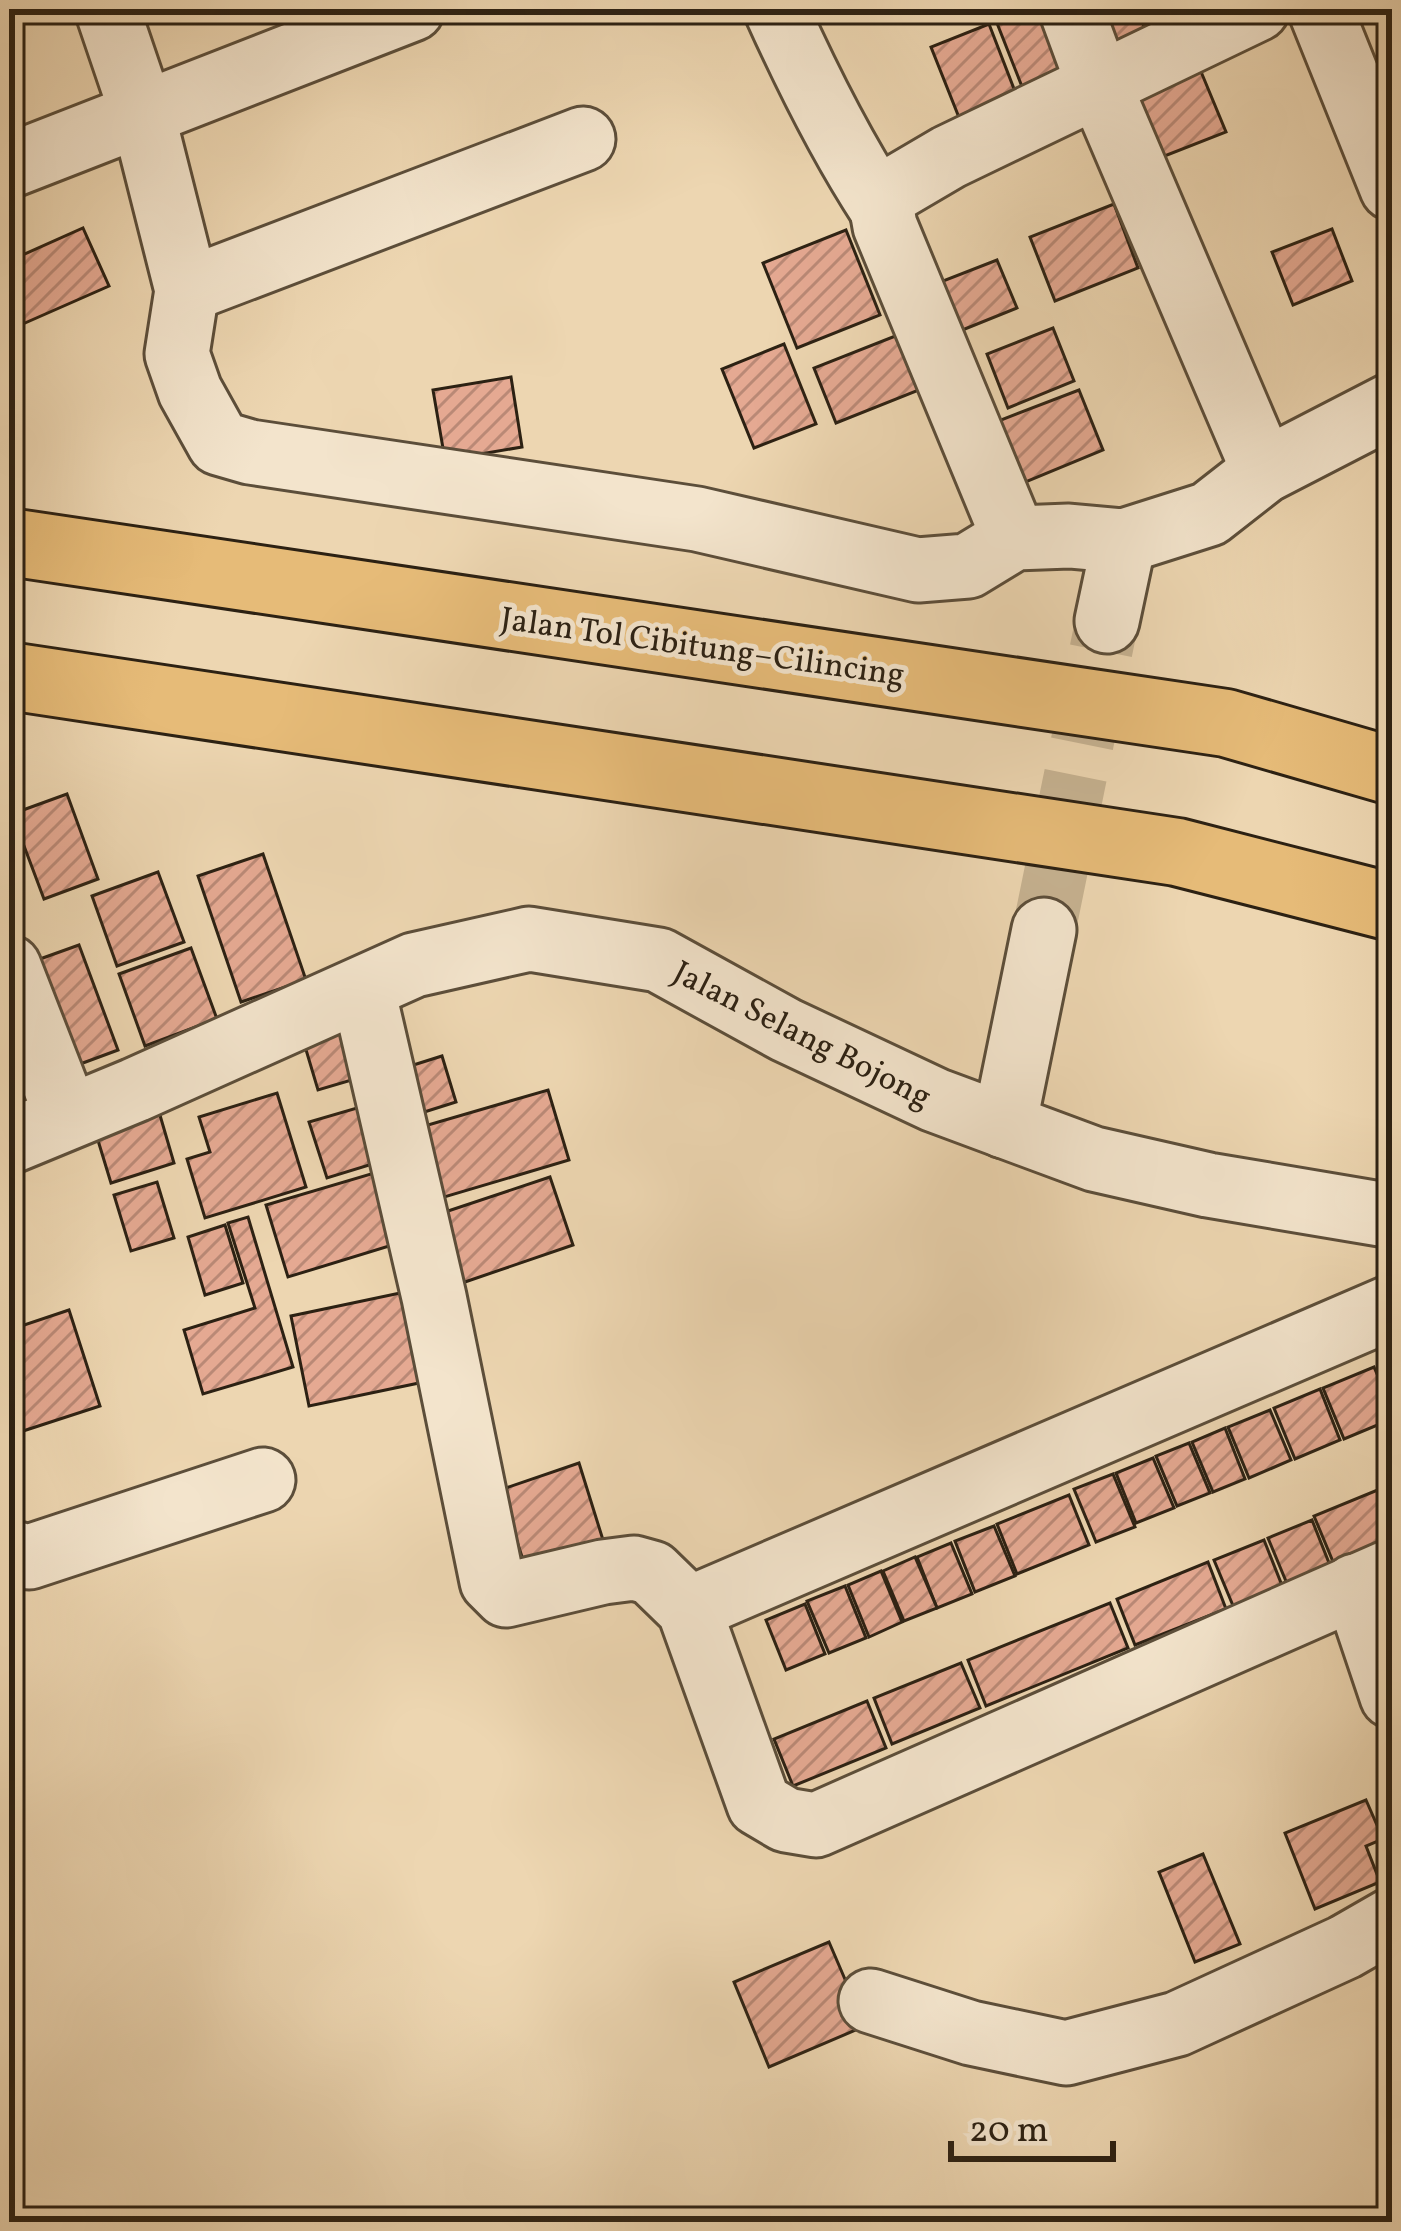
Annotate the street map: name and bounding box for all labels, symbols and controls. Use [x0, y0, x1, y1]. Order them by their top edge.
street label: Jalan Tol Cibitung–Cilincing [498, 598, 907, 700]
street label: Jalan Selang Bojong [664, 951, 939, 1122]
scale bar [951, 2087, 1113, 2161]
text: 20 m [969, 2107, 1049, 2157]

